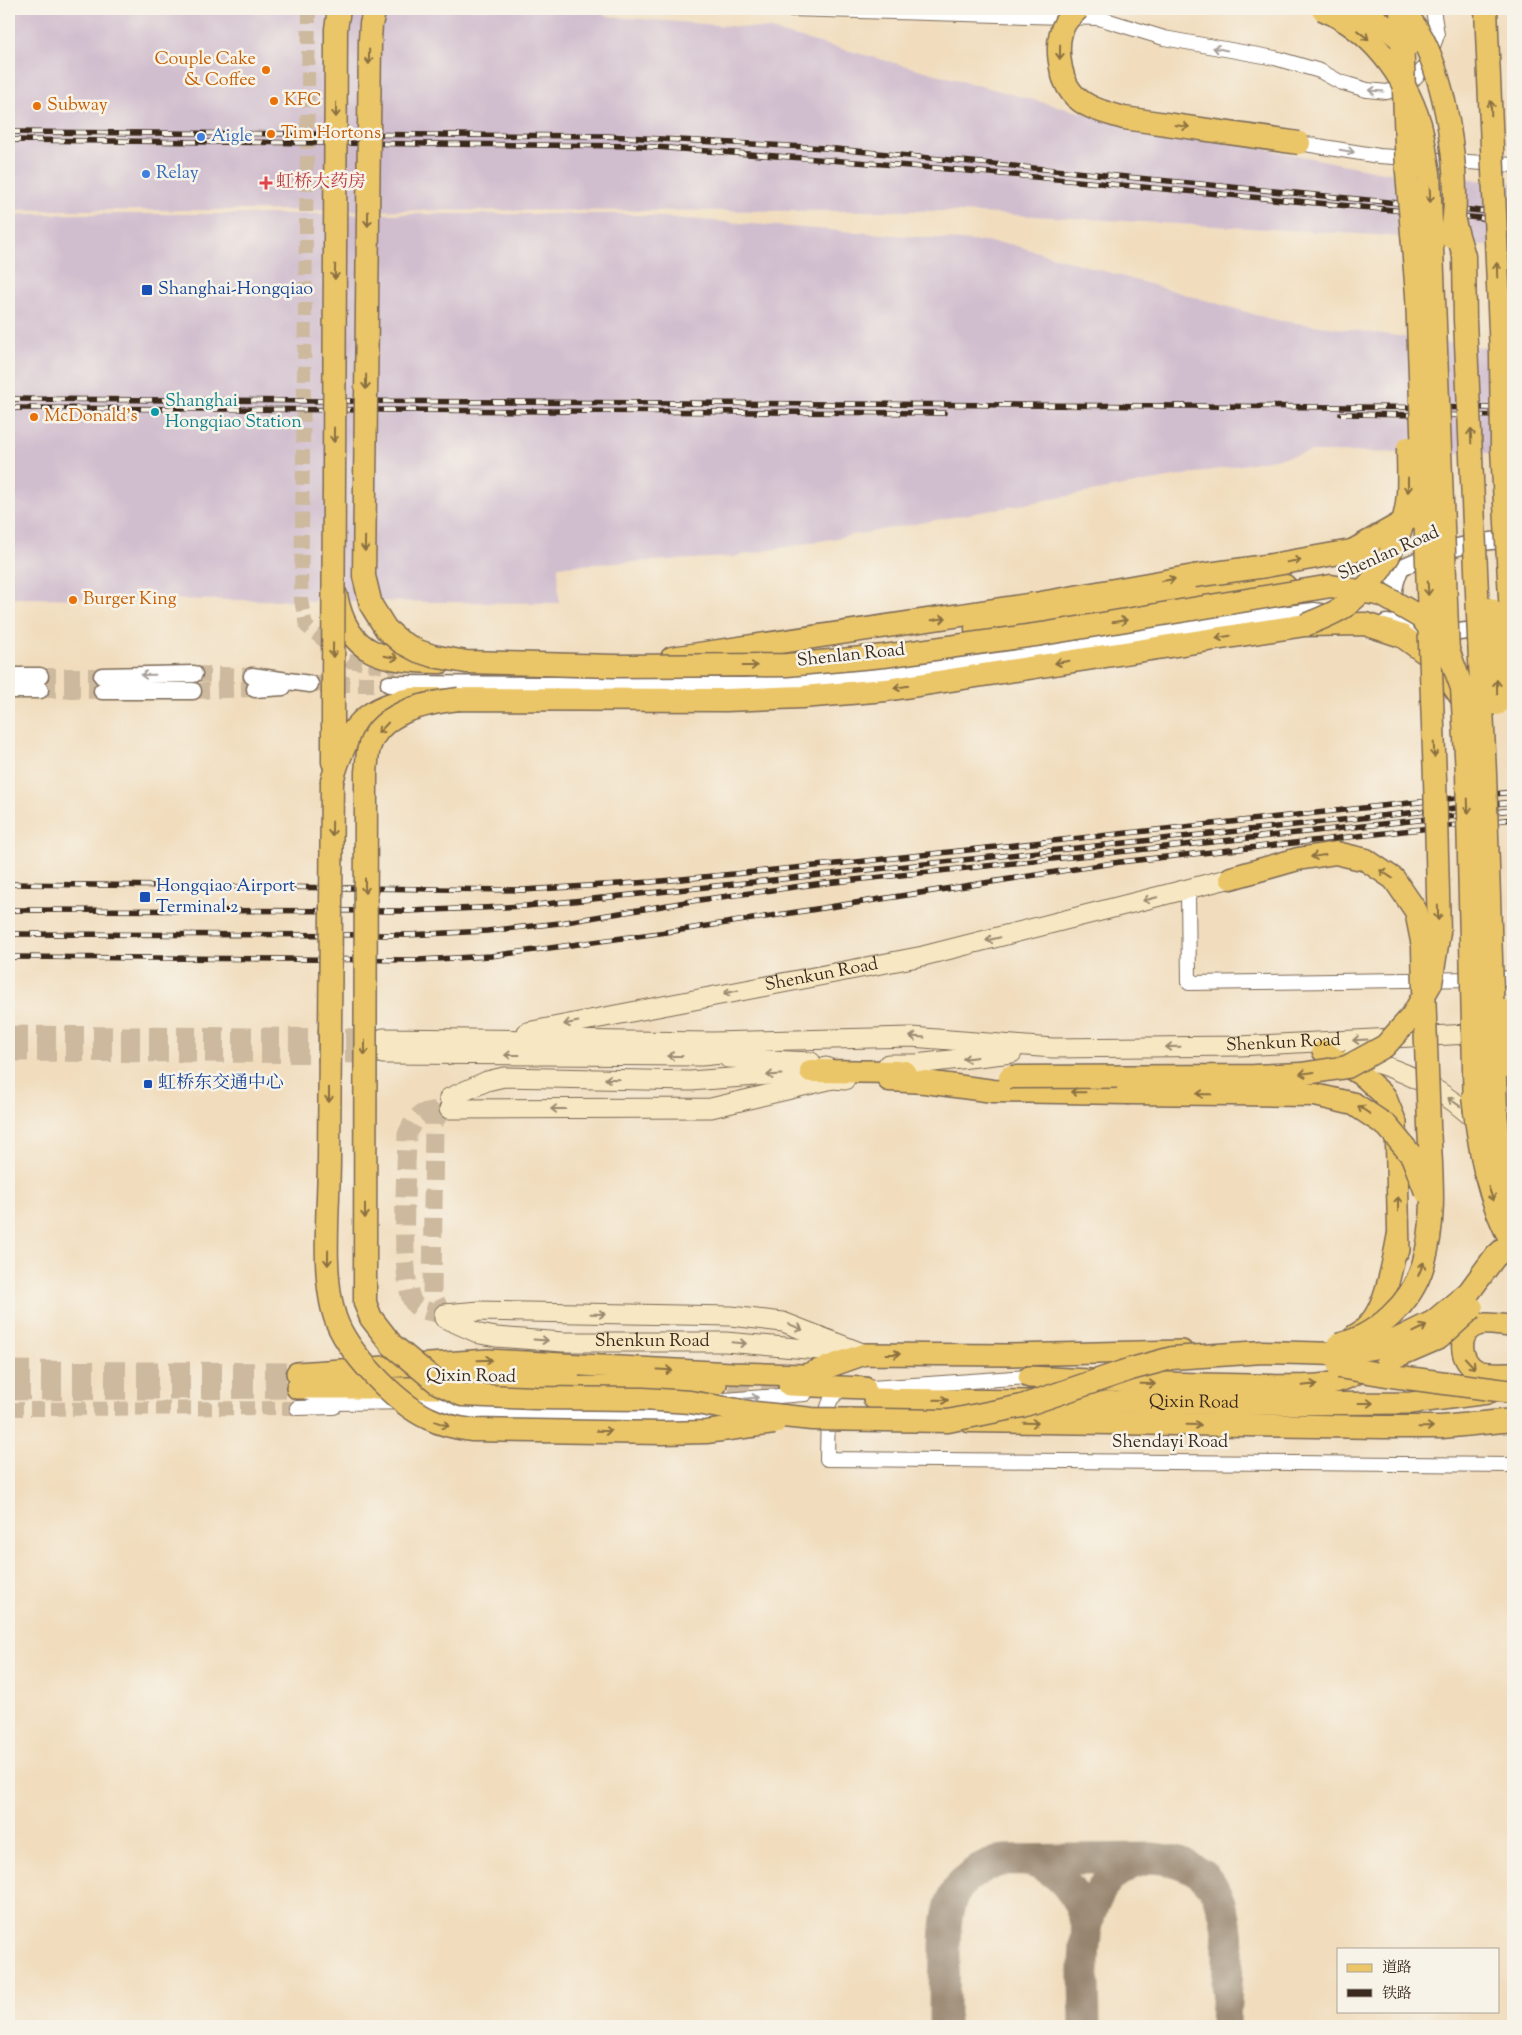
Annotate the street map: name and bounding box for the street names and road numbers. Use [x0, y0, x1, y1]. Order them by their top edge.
street label: Shenlan Road [1334, 520, 1444, 588]
street label: Shenlan Road [796, 637, 906, 675]
street label: Shenkun Road [763, 952, 881, 999]
street label: Shenkun Road [1226, 1028, 1342, 1059]
street label: Shenkun Road [595, 1329, 710, 1355]
street label: Qixin Road [426, 1363, 516, 1391]
street label: Qixin Road [1149, 1390, 1239, 1417]
street label: Shendayi Road [1112, 1430, 1228, 1456]

